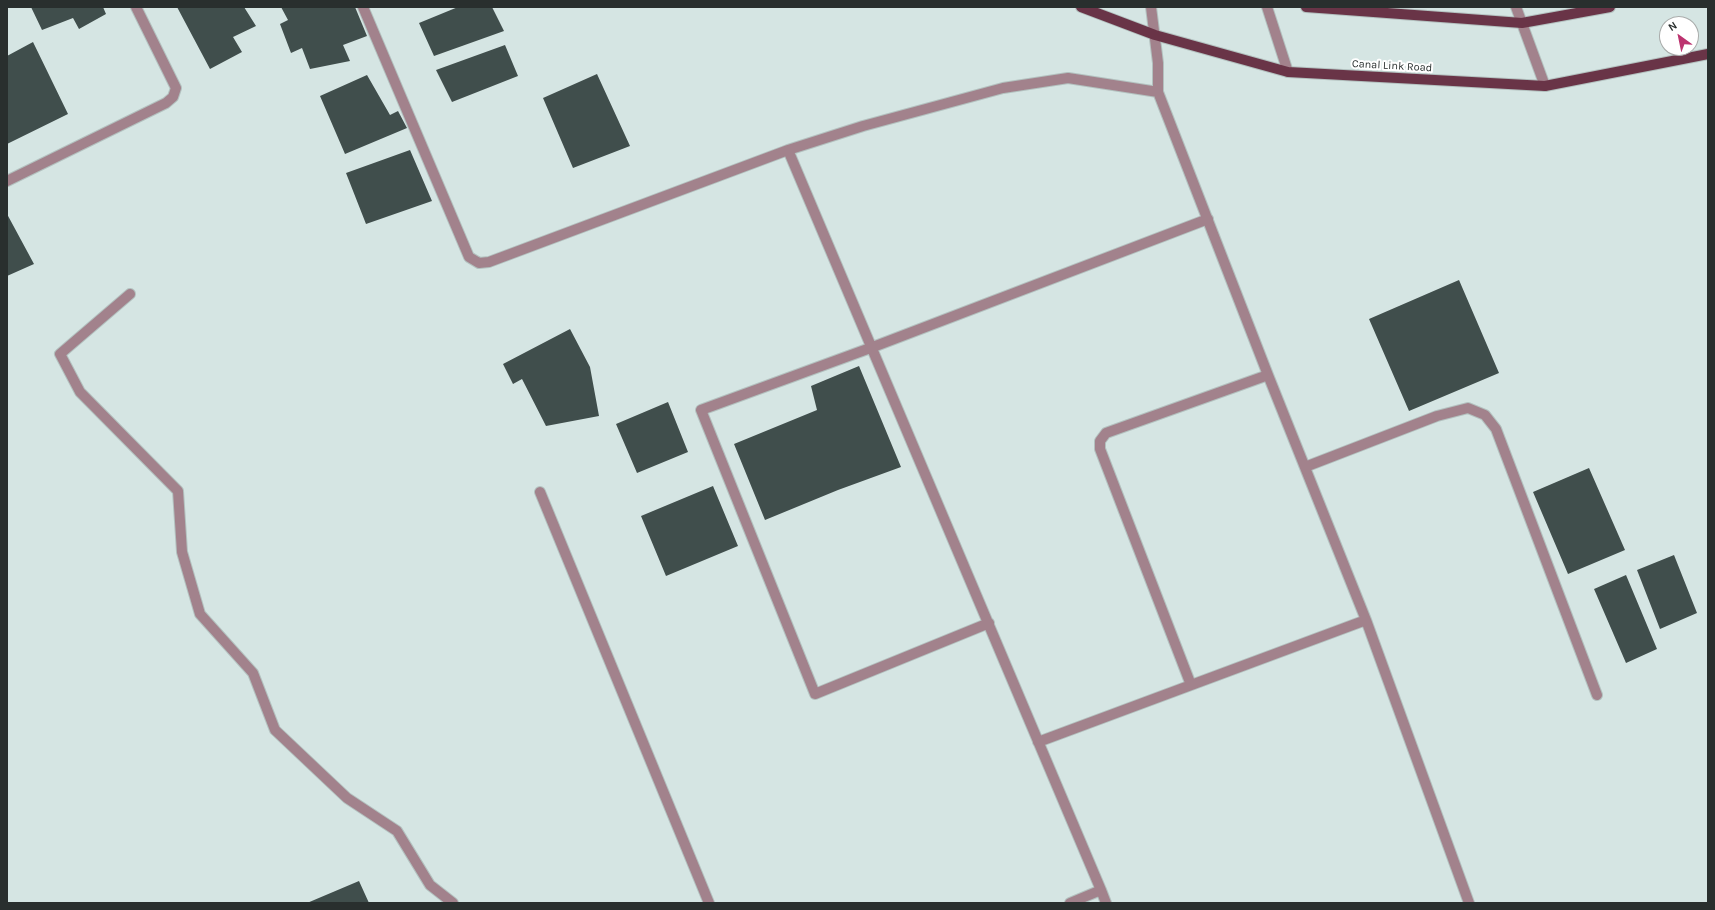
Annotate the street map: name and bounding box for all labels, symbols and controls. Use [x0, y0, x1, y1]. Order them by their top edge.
north arrow [1659, 16, 1699, 56]
text: N [1666, 19, 1680, 34]
street label: Canal Link Road [1352, 57, 1432, 75]

